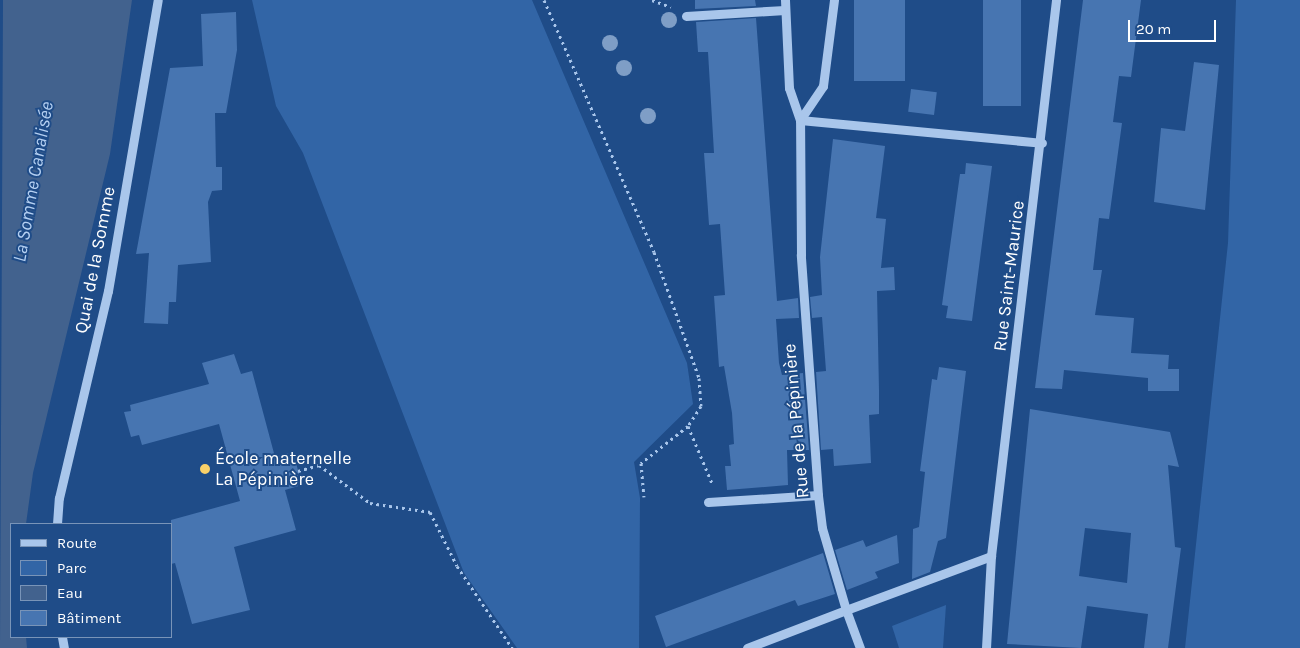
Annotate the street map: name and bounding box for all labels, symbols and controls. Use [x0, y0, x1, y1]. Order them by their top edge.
scale bar [1130, 10, 1218, 42]
text: 20 m [1136, 20, 1171, 38]
water label: La Somme Canalisée [9, 100, 59, 264]
street label: Quai de la Somme [70, 185, 120, 335]
street label: Rue Saint-Maurice [989, 199, 1029, 353]
street label: Rue de la Pépinière [778, 343, 814, 499]
place label: École maternelle La Pépinière [215, 448, 351, 490]
marker: École maternelle La Pépinière [199, 463, 211, 475]
legend [10, 523, 172, 638]
text: Route [57, 534, 97, 552]
text: Parc [57, 559, 87, 577]
text: Eau [57, 584, 83, 602]
text: Bâtiment [57, 609, 121, 627]

